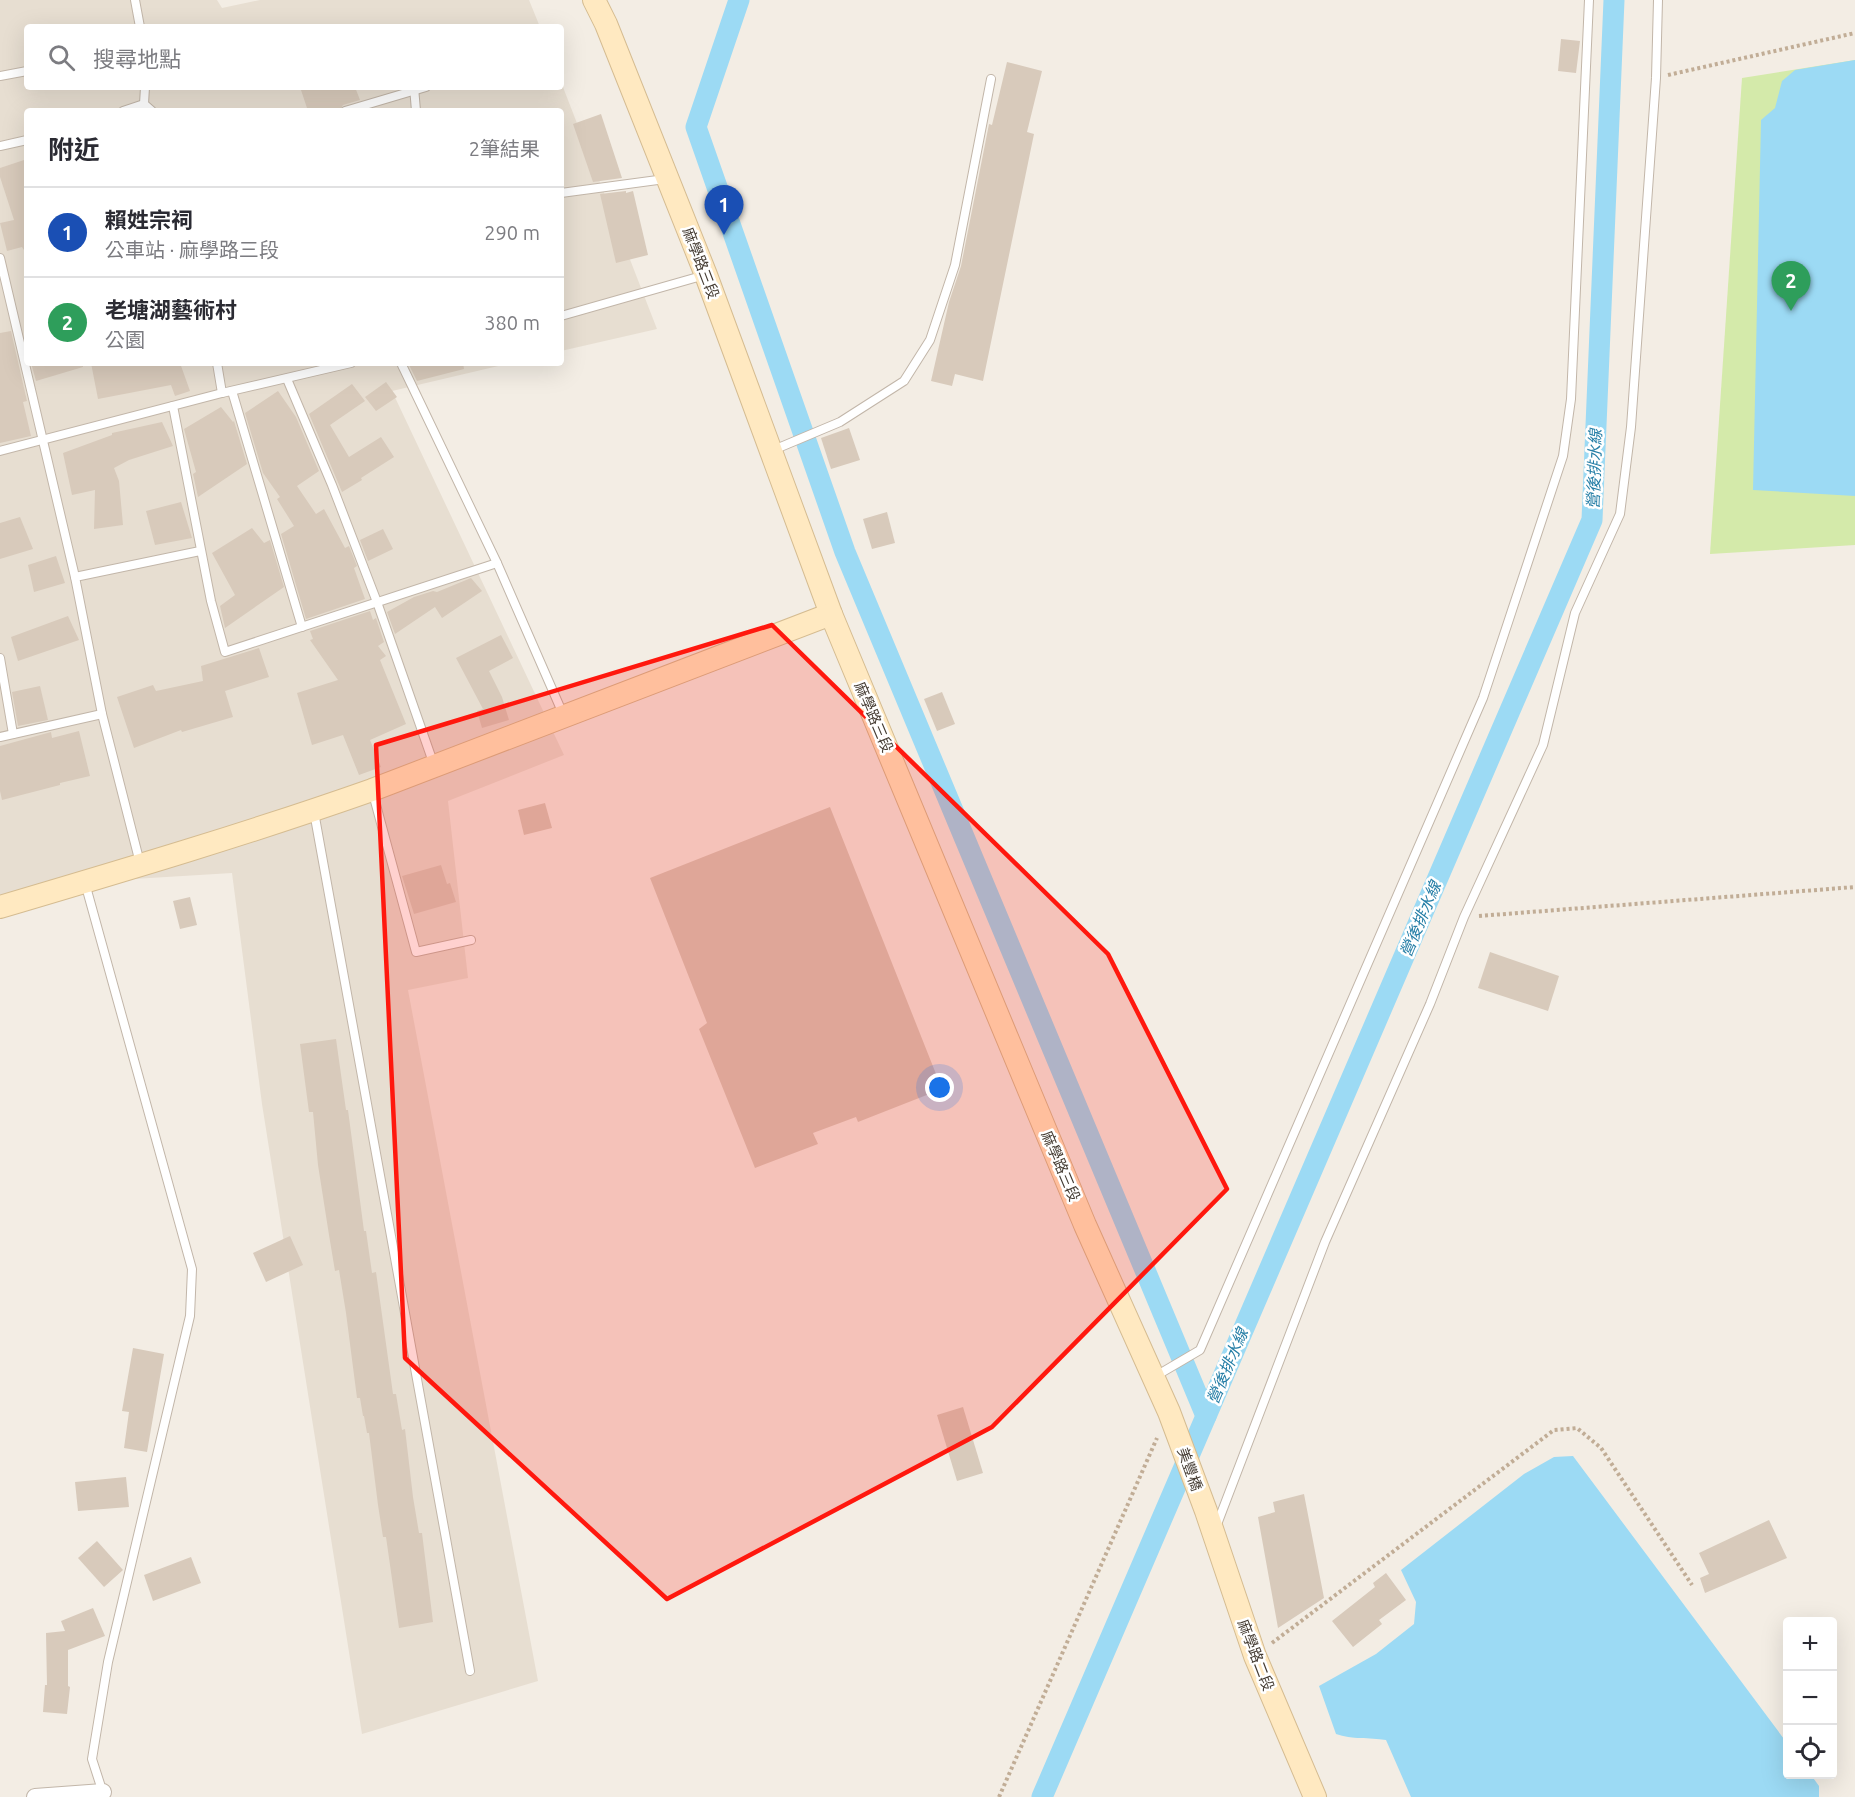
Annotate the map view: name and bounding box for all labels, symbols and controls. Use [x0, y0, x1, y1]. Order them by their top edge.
search box [24, 24, 564, 90]
icon: search [45, 41, 78, 74]
text: 搜尋地點 [93, 46, 181, 71]
text: 附近 [48, 135, 100, 164]
text: 2筆結果 [469, 137, 540, 160]
pin: 1 [704, 186, 744, 235]
text: 賴姓宗祠 [105, 207, 193, 232]
text: 1 [62, 221, 73, 244]
text: 290 m [484, 221, 540, 244]
street label: 麻學路三段 [680, 225, 722, 301]
text: 公車站 · 麻學路三段 [105, 238, 279, 261]
pin: 2 [1772, 262, 1810, 311]
text: 老塘湖藝術村 [105, 297, 237, 322]
text: 2 [62, 311, 73, 334]
text: 380 m [484, 311, 540, 334]
text: 公園 [105, 328, 145, 351]
water label: 營後排水線 [1584, 427, 1604, 509]
street label: 麻學路三段 [852, 679, 896, 755]
water label: 營後排水線 [1396, 877, 1445, 959]
your location [925, 1073, 954, 1102]
street label: 麻學路三段 [1039, 1128, 1083, 1204]
water label: 營後排水線 [1203, 1324, 1252, 1406]
street label: 美豐橋 [1174, 1445, 1206, 1493]
street label: 麻學路二段 [1235, 1617, 1277, 1693]
map controls [1783, 1617, 1837, 1779]
button: + [1783, 1617, 1837, 1671]
button: − [1783, 1671, 1837, 1725]
button: locate [1783, 1725, 1837, 1779]

